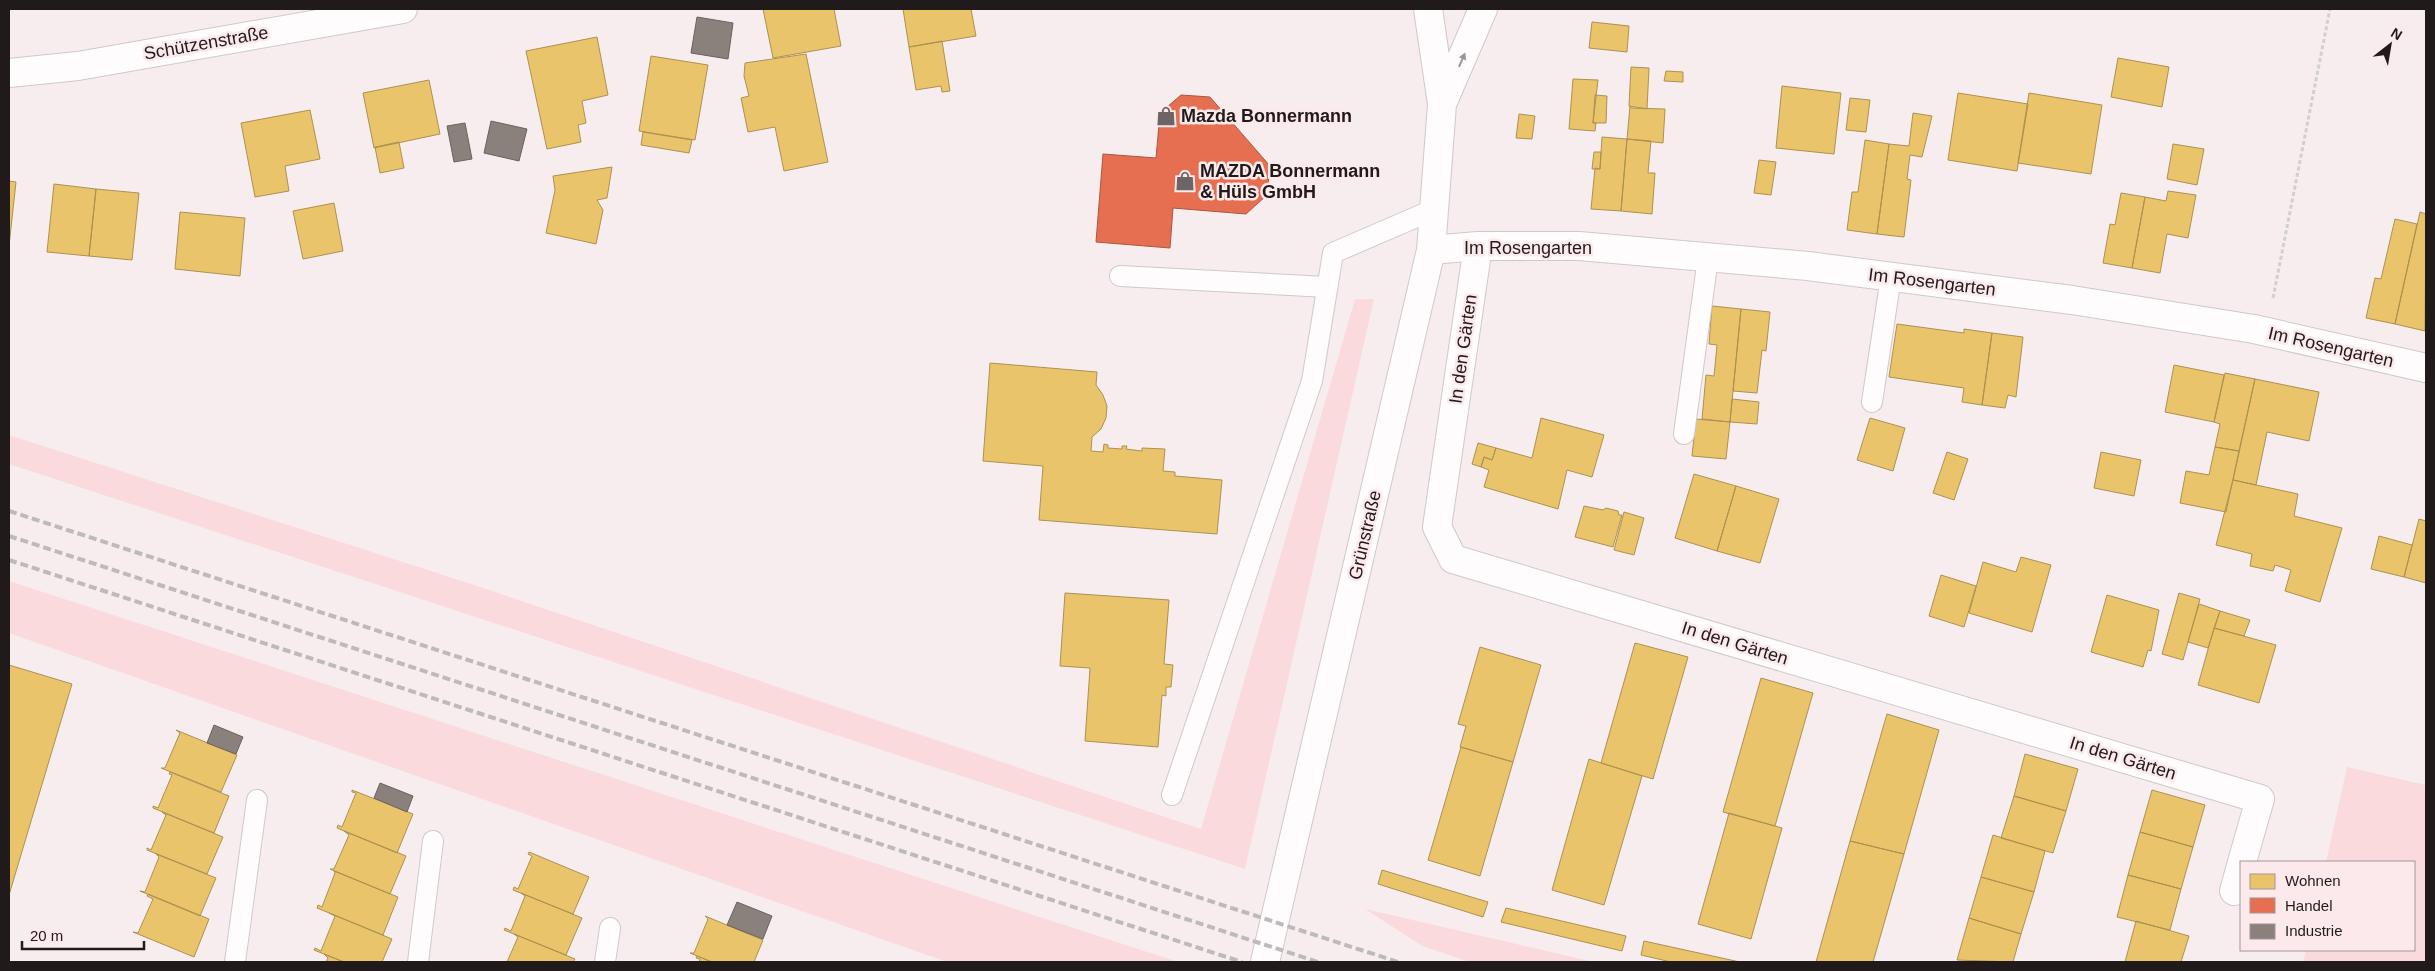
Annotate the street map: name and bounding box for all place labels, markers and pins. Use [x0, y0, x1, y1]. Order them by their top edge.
shop icon: Mazda Bonnermann [1155, 105, 1177, 127]
place label: Mazda Bonnermann [1181, 106, 1352, 126]
place label: MAZDA Bonnermann & Hüls GmbH [1200, 161, 1380, 202]
shop icon: MAZDA Bonnermann & Hüls GmbH [1174, 170, 1196, 192]

